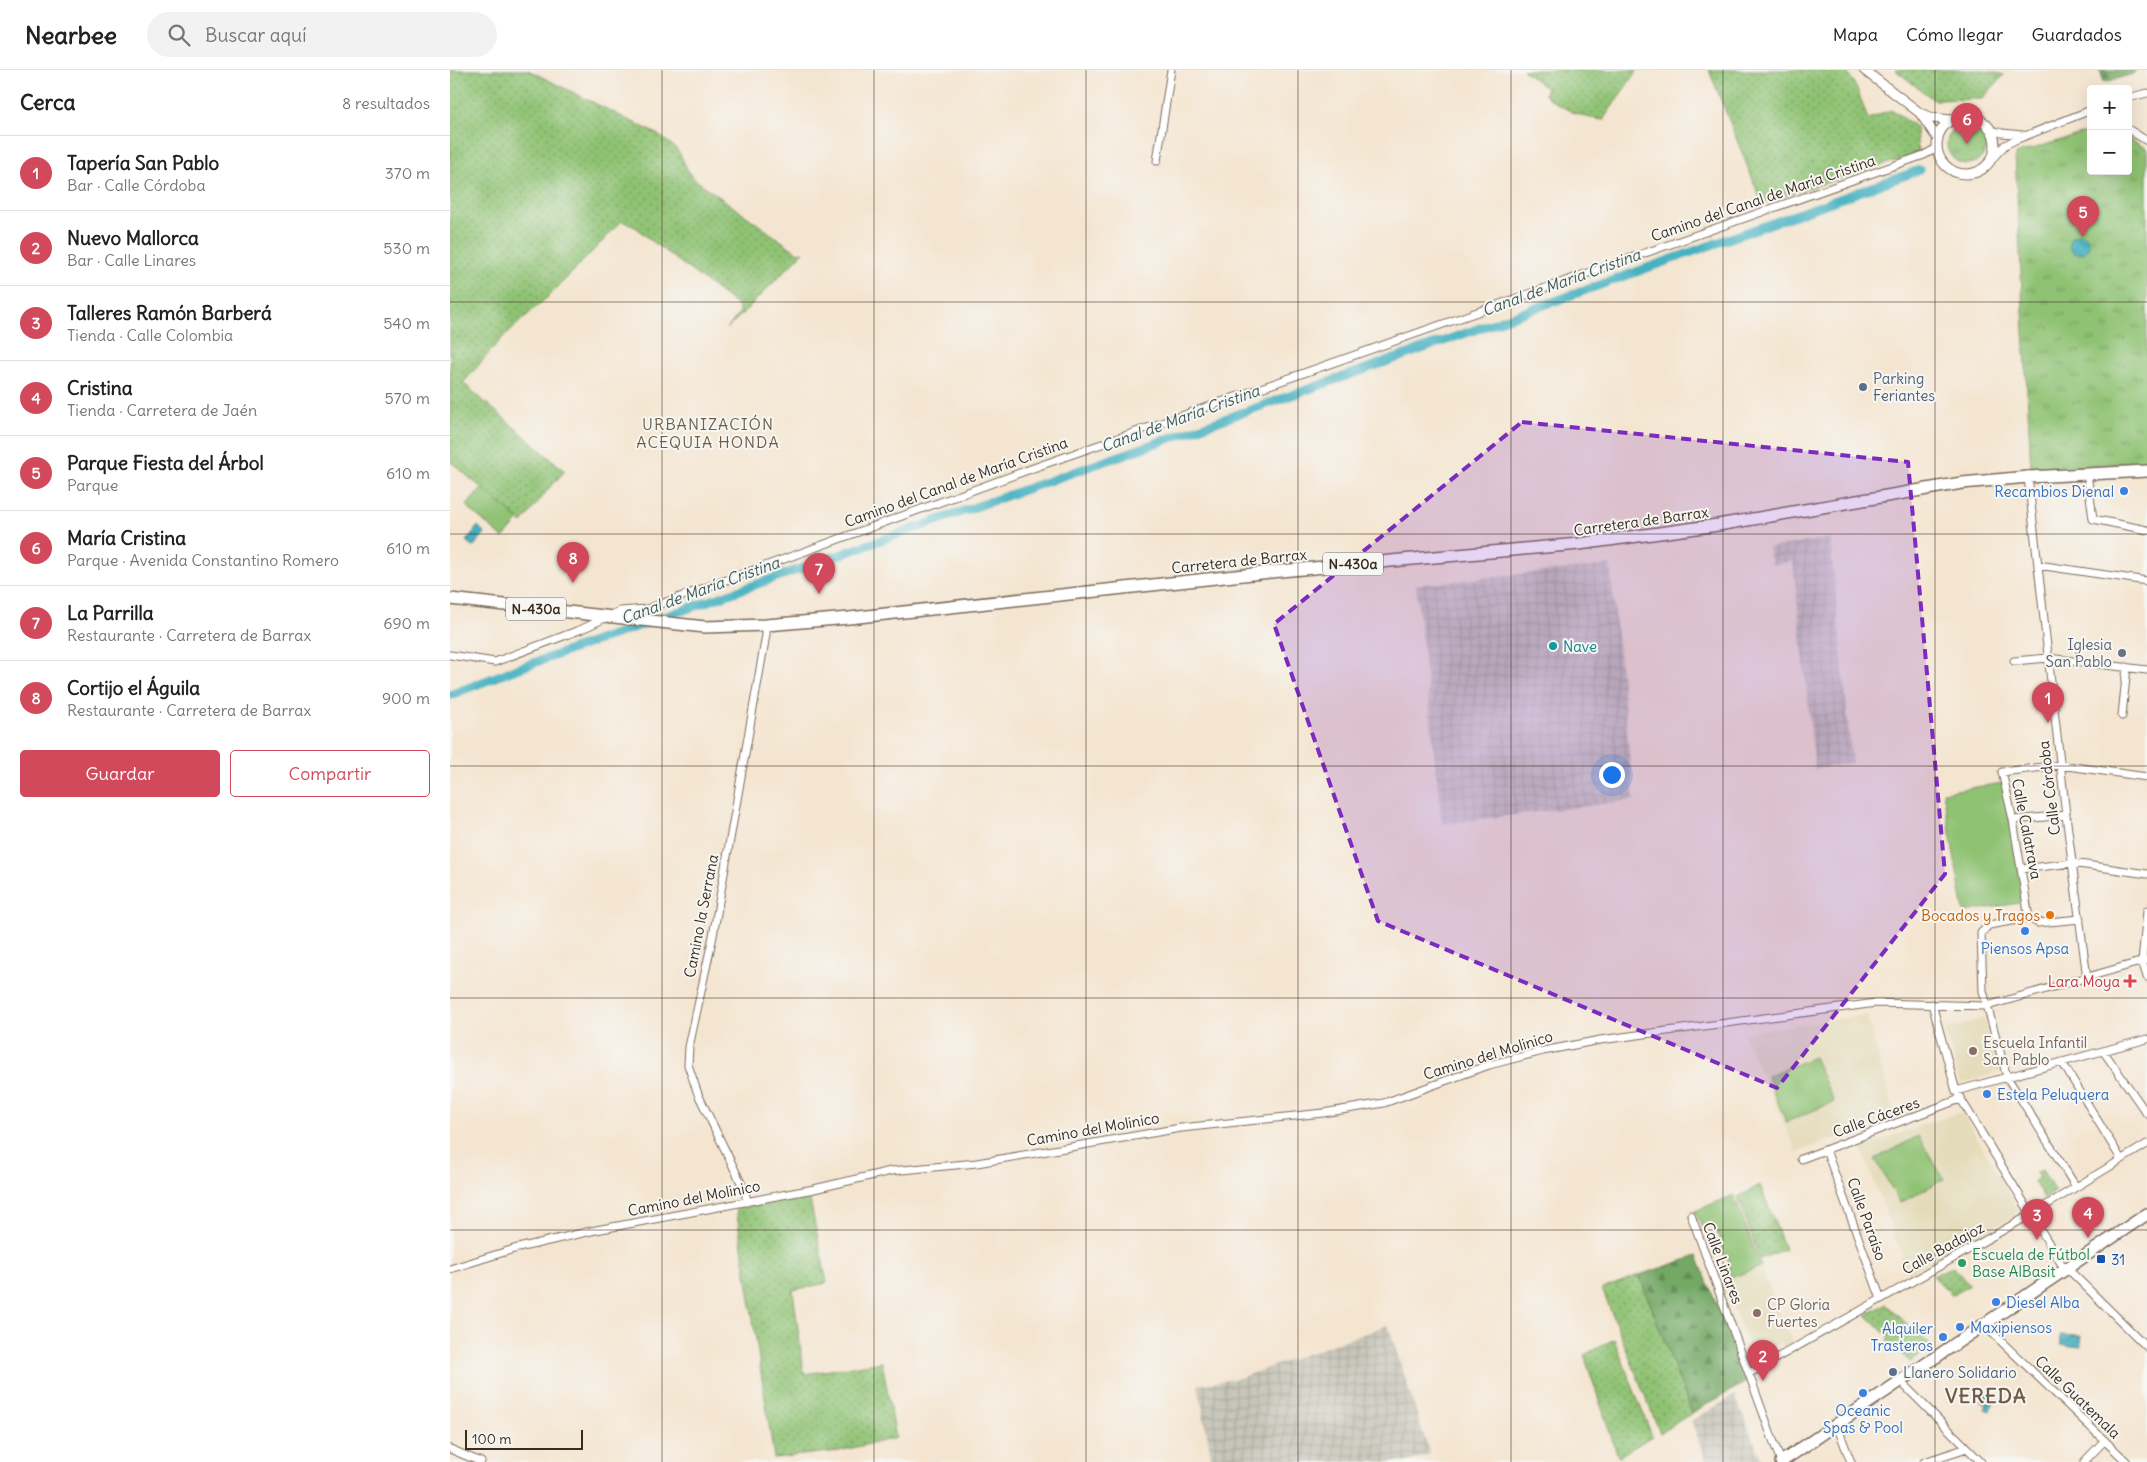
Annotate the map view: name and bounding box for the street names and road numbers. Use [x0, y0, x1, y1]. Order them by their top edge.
street label: Camino del Canal de María Cristina [1648, 150, 1878, 245]
street label: Camino del Canal de María Cristina [842, 433, 1071, 531]
street label: Carretera de Barrax [1572, 502, 1710, 540]
street label: Carretera de Barrax [1170, 544, 1308, 578]
road number: N-430a [1323, 552, 1383, 576]
road number: N-430a [506, 598, 566, 620]
street label: Calle Córdoba [2034, 739, 2064, 836]
street label: Calle Calatrava [2008, 777, 2046, 881]
street label: Camino la Serrana [680, 852, 722, 979]
street label: Camino del Molinico [1421, 1026, 1555, 1084]
street label: Calle Cáceres [1830, 1092, 1922, 1141]
street label: Camino del Molinico [1025, 1108, 1161, 1150]
street label: Calle Paraíso [1843, 1175, 1891, 1263]
street label: Camino del Molinico [626, 1176, 762, 1220]
street label: Calle Badajoz [1898, 1218, 1988, 1278]
street label: Calle Linares [1699, 1219, 1747, 1307]
street label: Calle Guatemala [2031, 1351, 2125, 1443]

